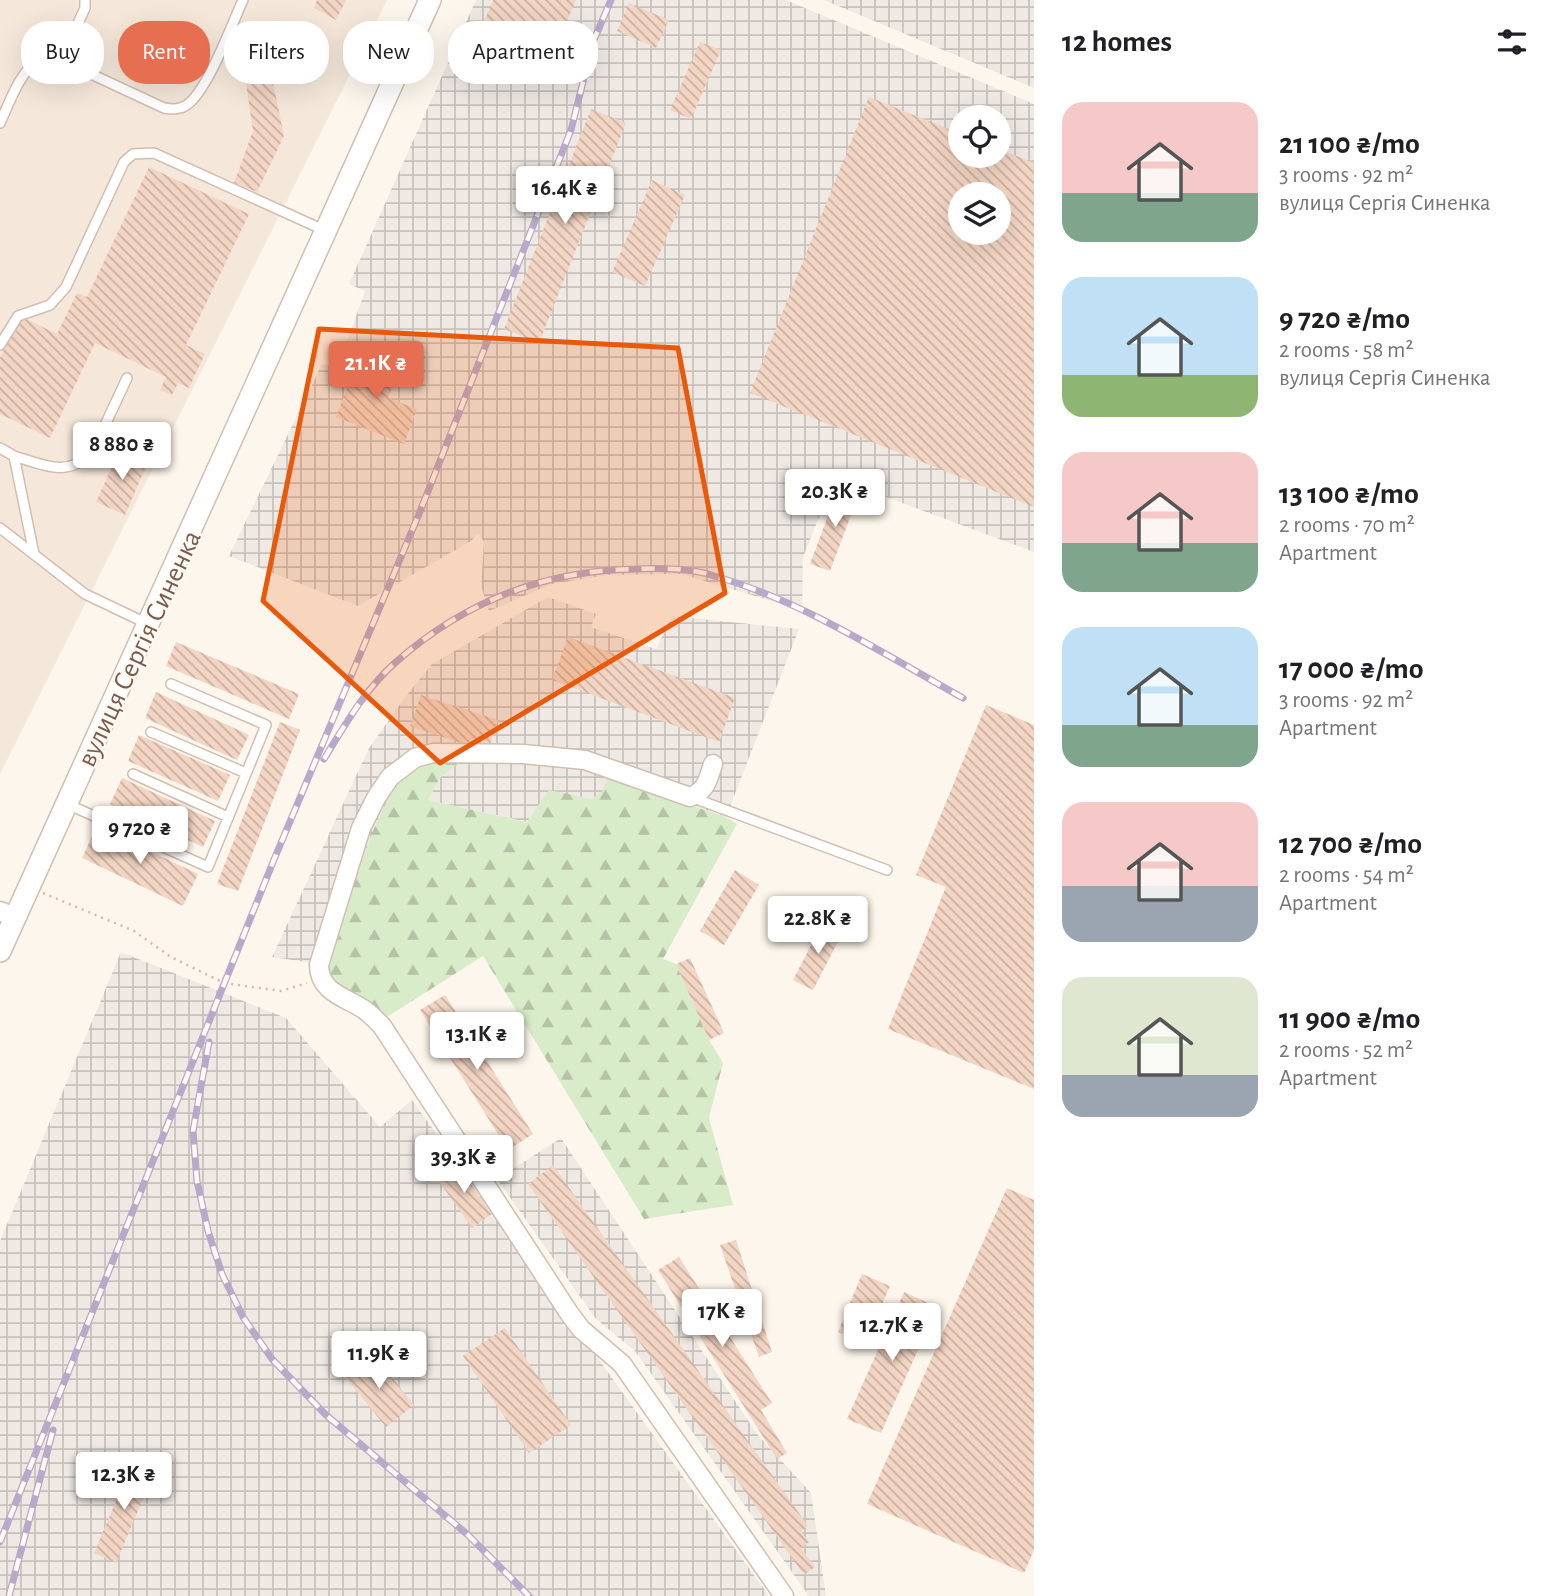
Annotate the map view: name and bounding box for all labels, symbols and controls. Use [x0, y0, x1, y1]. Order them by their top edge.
chip: Buy [21, 21, 104, 84]
chip: Rent [118, 21, 210, 84]
chip: Filters [224, 21, 329, 84]
chip: New [343, 21, 434, 84]
chip: Apartment [448, 21, 598, 84]
icon: filters [1493, 23, 1531, 61]
text: 12 homes [1062, 27, 1172, 57]
map controls [948, 105, 1011, 245]
button: locate [948, 105, 1011, 168]
text: 21 100 ₴/mo [1279, 129, 1420, 159]
icon: home [1118, 130, 1202, 214]
text: 3 rooms · 92 m² [1279, 164, 1413, 187]
pin: 16.4K ₴ [500, 166, 630, 226]
text: 16.4K ₴ [532, 177, 598, 200]
button: layers [948, 182, 1011, 245]
text: вулиця Сергія Синенка [1279, 192, 1490, 215]
text: 9 720 ₴/mo [1279, 304, 1410, 334]
icon: home [1118, 305, 1202, 389]
text: 2 rooms · 58 m² [1279, 339, 1414, 362]
pin: 21.1K ₴ [311, 342, 441, 401]
text: 21.1K ₴ [345, 352, 407, 375]
text: вулиця Сергія Синенка [1279, 367, 1490, 390]
pin: 8 880 ₴ [57, 422, 187, 482]
text: 8 880 ₴ [89, 433, 155, 456]
pin: 20.3K ₴ [770, 470, 900, 529]
text: 13 100 ₴/mo [1279, 479, 1419, 509]
text: 20.3K ₴ [801, 480, 869, 503]
icon: home [1118, 480, 1202, 564]
text: 2 rooms · 70 m² [1279, 514, 1415, 537]
street label: вулиця Сергія Синенка [73, 526, 207, 771]
text: Apartment [1279, 542, 1377, 565]
text: 17 000 ₴/mo [1279, 654, 1424, 684]
icon: home [1118, 655, 1202, 739]
text: 3 rooms · 92 m² [1279, 689, 1413, 712]
text: Apartment [1279, 717, 1377, 740]
pin: 9 720 ₴ [75, 806, 205, 866]
text: 9 720 ₴ [108, 817, 172, 840]
text: 12 700 ₴/mo [1279, 829, 1422, 859]
icon: home [1118, 830, 1202, 914]
text: 2 rooms · 54 m² [1279, 864, 1414, 887]
text: Apartment [1279, 892, 1377, 915]
pin: 22.8K ₴ [753, 897, 883, 956]
text: 22.8K ₴ [784, 907, 852, 930]
text: 11 900 ₴/mo [1279, 1004, 1420, 1034]
icon: home [1118, 1005, 1202, 1089]
pin: 13.1K ₴ [412, 1012, 542, 1072]
text: 13.1K ₴ [446, 1023, 508, 1046]
text: 2 rooms · 52 m² [1279, 1039, 1413, 1062]
text: Apartment [1279, 1067, 1377, 1090]
pin: 39.3K ₴ [399, 1136, 529, 1195]
text: 39.3K ₴ [431, 1146, 497, 1169]
pin: 17K ₴ [673, 1290, 771, 1349]
text: 17K ₴ [698, 1300, 746, 1323]
pin: 12.7K ₴ [827, 1304, 957, 1363]
text: 12.7K ₴ [860, 1314, 924, 1337]
pin: 11.9K ₴ [314, 1332, 444, 1391]
text: 11.9K ₴ [347, 1342, 411, 1365]
pin: 12.3K ₴ [59, 1452, 189, 1512]
text: 12.3K ₴ [92, 1463, 156, 1486]

